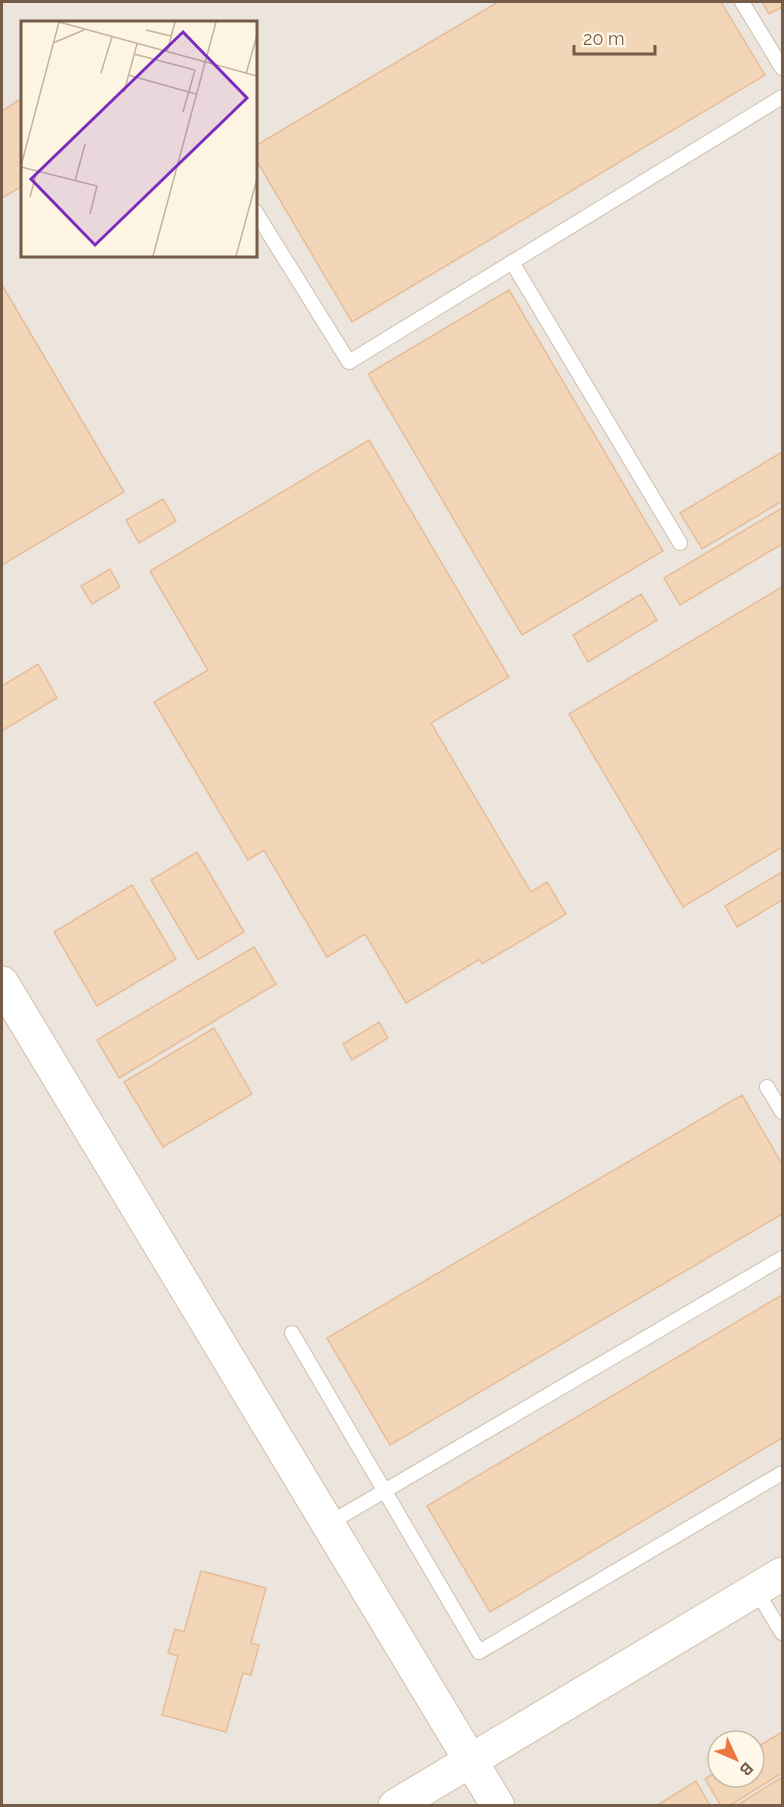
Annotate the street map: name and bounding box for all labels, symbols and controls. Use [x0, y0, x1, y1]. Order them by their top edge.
scale bar [574, 18, 655, 56]
inset map [21, 21, 256, 256]
text: 20 m [583, 28, 625, 49]
north arrow [706, 1729, 766, 1789]
text: B [736, 1759, 757, 1780]

